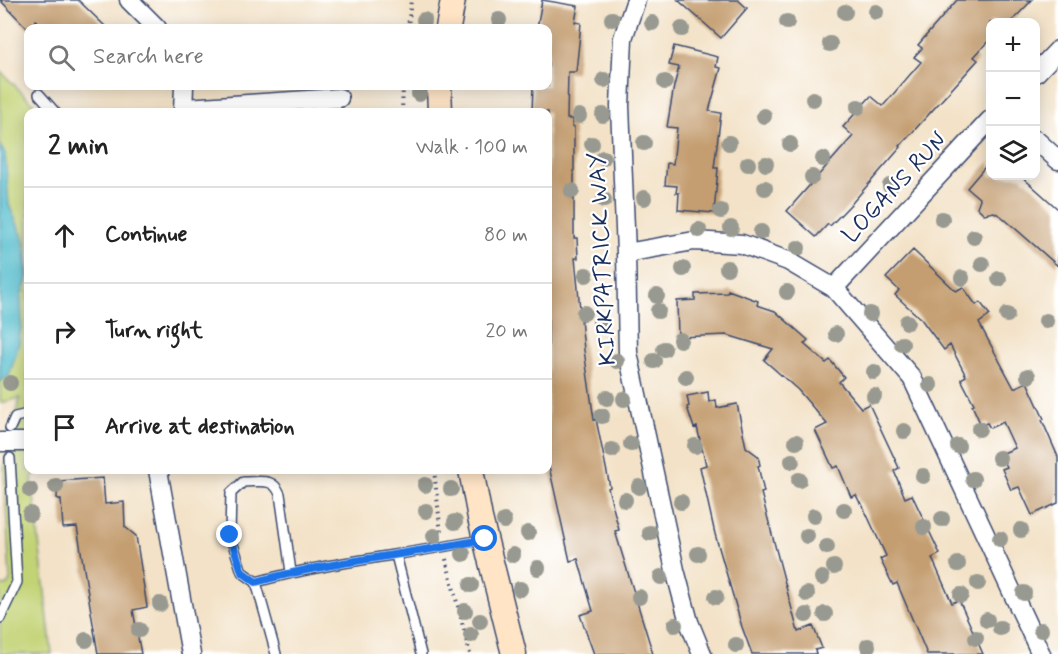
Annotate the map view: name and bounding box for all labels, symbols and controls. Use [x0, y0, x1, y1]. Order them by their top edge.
map controls [986, 18, 1040, 180]
button: + [986, 18, 1040, 72]
search box [24, 24, 552, 90]
icon: search [45, 41, 78, 74]
text: Search here [93, 43, 204, 71]
button: − [986, 72, 1040, 126]
street label: LOGANS RUN [836, 126, 955, 250]
button: layers [986, 126, 1040, 180]
text: 2 min [48, 130, 109, 164]
text: Walk · 100 m [416, 134, 528, 161]
street label: KIRKPATRICK WAY [582, 152, 624, 366]
icon: ahead [48, 219, 81, 252]
text: Continue [105, 221, 187, 249]
text: 80 m [484, 222, 528, 249]
icon: right [48, 315, 81, 348]
text: Turn right [105, 317, 203, 345]
text: 20 m [485, 318, 528, 345]
icon: arrive [48, 411, 81, 444]
text: Arrive at destination [105, 413, 295, 441]
route end [216, 521, 242, 547]
route start [471, 525, 497, 551]

